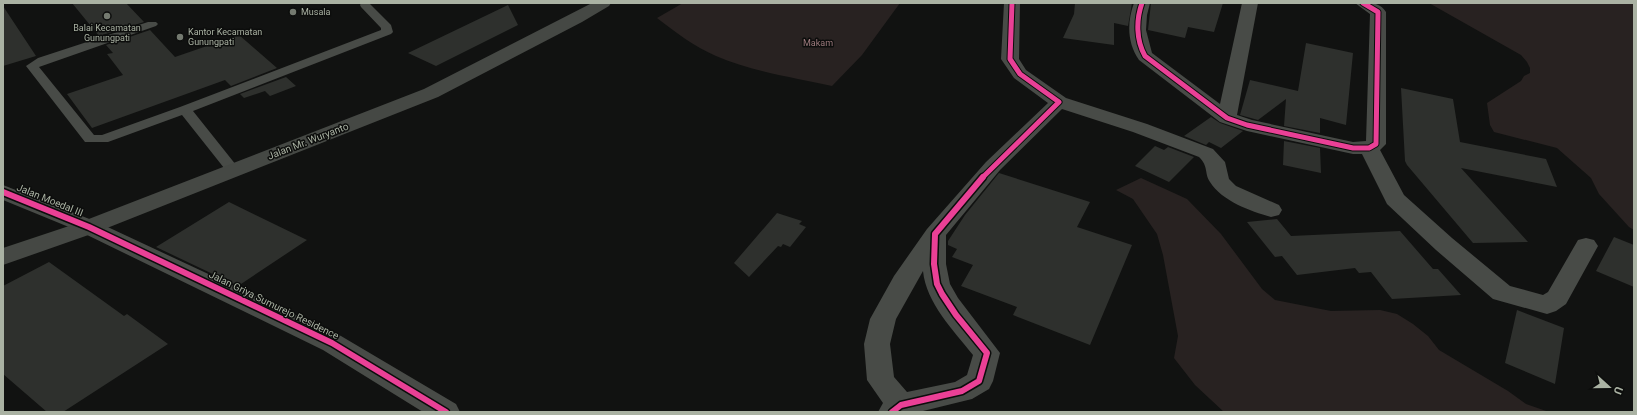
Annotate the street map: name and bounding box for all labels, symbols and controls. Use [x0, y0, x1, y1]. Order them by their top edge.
marker: Musala [288, 7, 298, 17]
place label: Musala [301, 7, 331, 17]
marker: Balai Kecamatan Gunungpati [102, 11, 112, 21]
place label: Balai Kecamatan Gunungpati [73, 23, 141, 43]
place label: Kantor Kecamatan Gunungpati [188, 27, 262, 47]
marker: Kantor Kecamatan Gunungpati [175, 32, 185, 42]
park label: Makam [803, 38, 833, 48]
street label: Jalan Mr. Wuryanto [266, 120, 350, 161]
street label: Jalan Moedal III [15, 182, 85, 218]
street label: Jalan Griya Sumurejo Residence [207, 269, 341, 341]
north arrow [1589, 367, 1629, 407]
text: U [1610, 385, 1625, 396]

